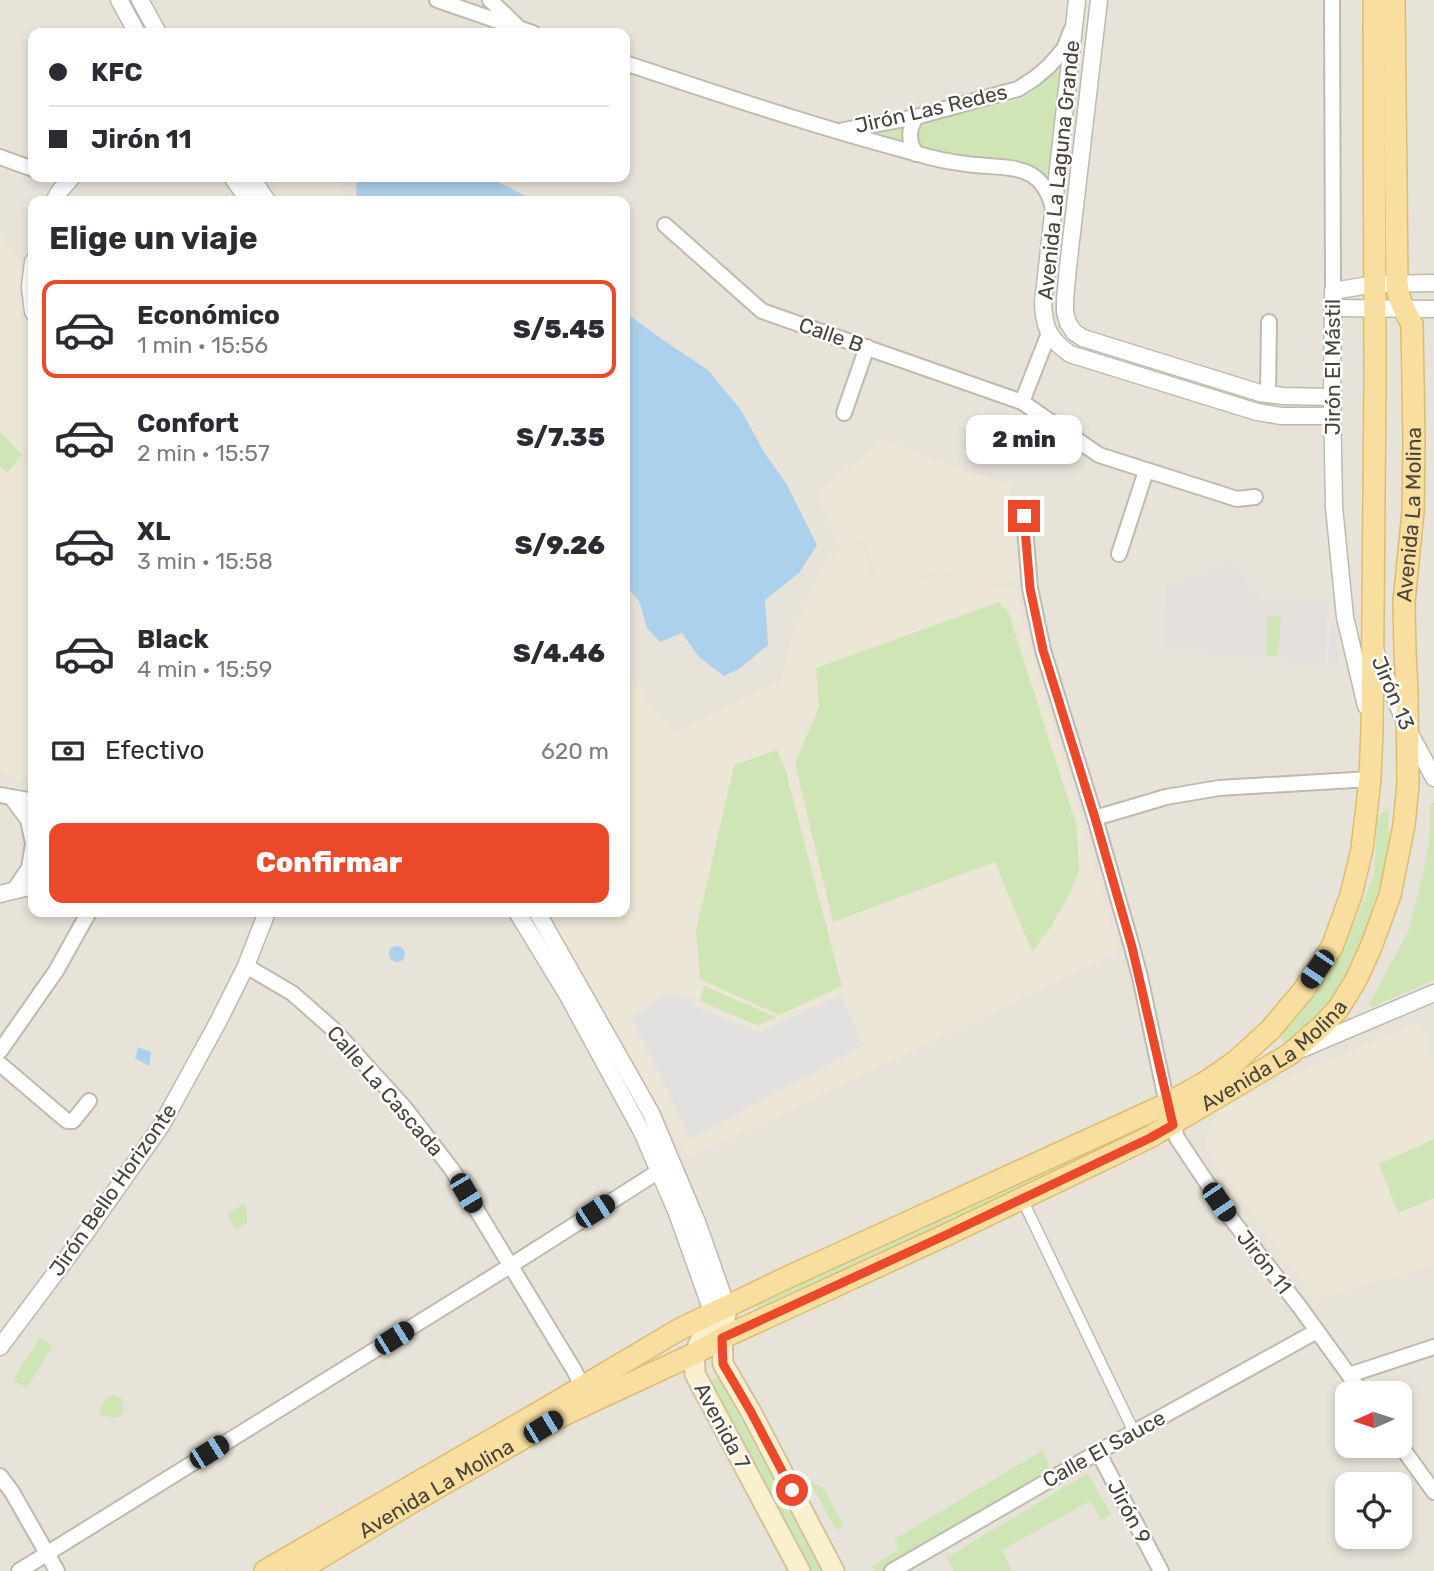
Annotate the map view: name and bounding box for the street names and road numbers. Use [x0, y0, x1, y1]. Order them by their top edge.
street label: Avenida La Laguna Grande [1032, 39, 1085, 301]
street label: Jirón Las Redes [852, 79, 1010, 138]
street label: Jirón El Mástil [1320, 299, 1345, 435]
street label: Calle B [796, 312, 867, 357]
street label: Avenida La Molina [1391, 427, 1426, 603]
street label: Jirón 13 [1367, 652, 1420, 733]
street label: Avenida La Molina [1196, 995, 1352, 1116]
street label: Calle La Cascada [322, 1020, 449, 1161]
street label: Jirón Bello Horizonte [44, 1099, 181, 1281]
street label: Jirón 11 [1232, 1225, 1297, 1299]
street label: Avenida 7 [689, 1378, 756, 1473]
street label: Calle El Sauce [1038, 1405, 1169, 1493]
street label: Avenida La Molina [354, 1433, 518, 1543]
street label: Jirón 9 [1102, 1476, 1157, 1548]

